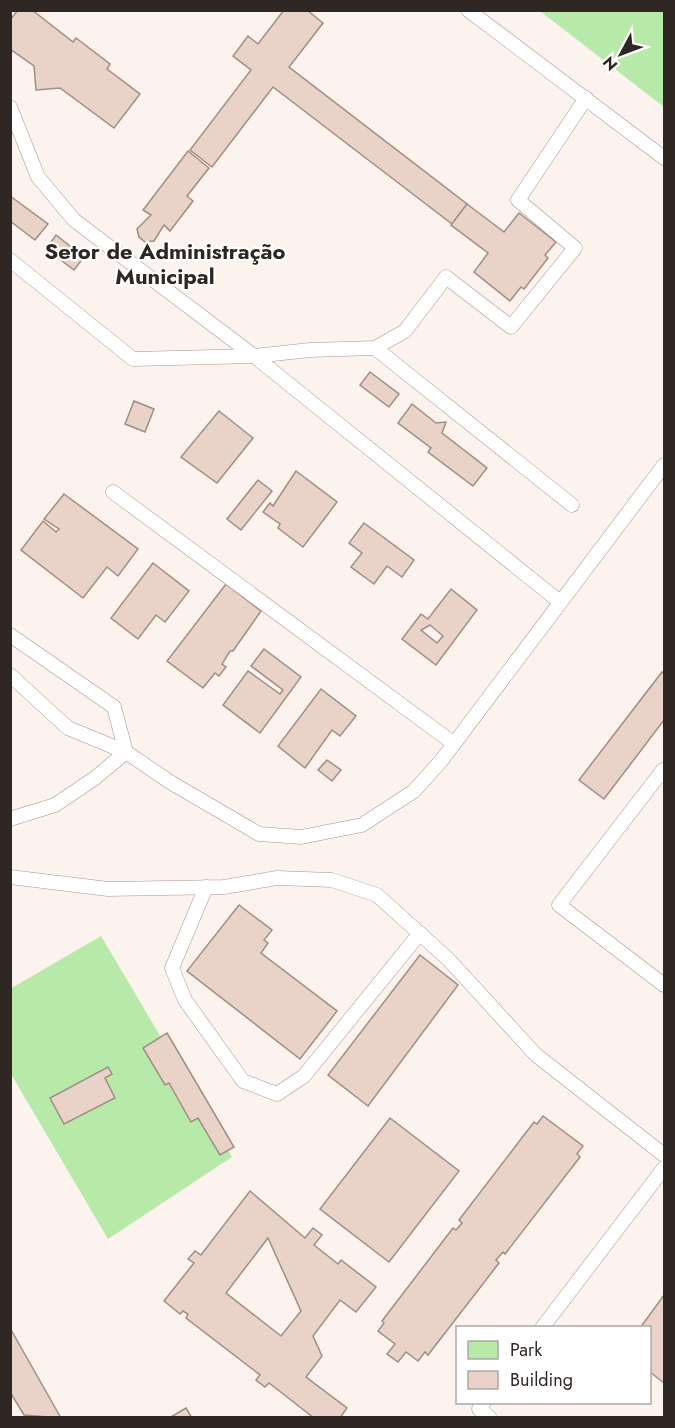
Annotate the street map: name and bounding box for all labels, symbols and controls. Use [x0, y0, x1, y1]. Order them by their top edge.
north arrow [591, 24, 651, 84]
text: N [597, 51, 623, 76]
district label: Setor de Administração Municipal [44, 235, 286, 292]
legend [456, 1326, 651, 1404]
text: Park [510, 1337, 542, 1363]
text: Building [510, 1367, 573, 1393]

